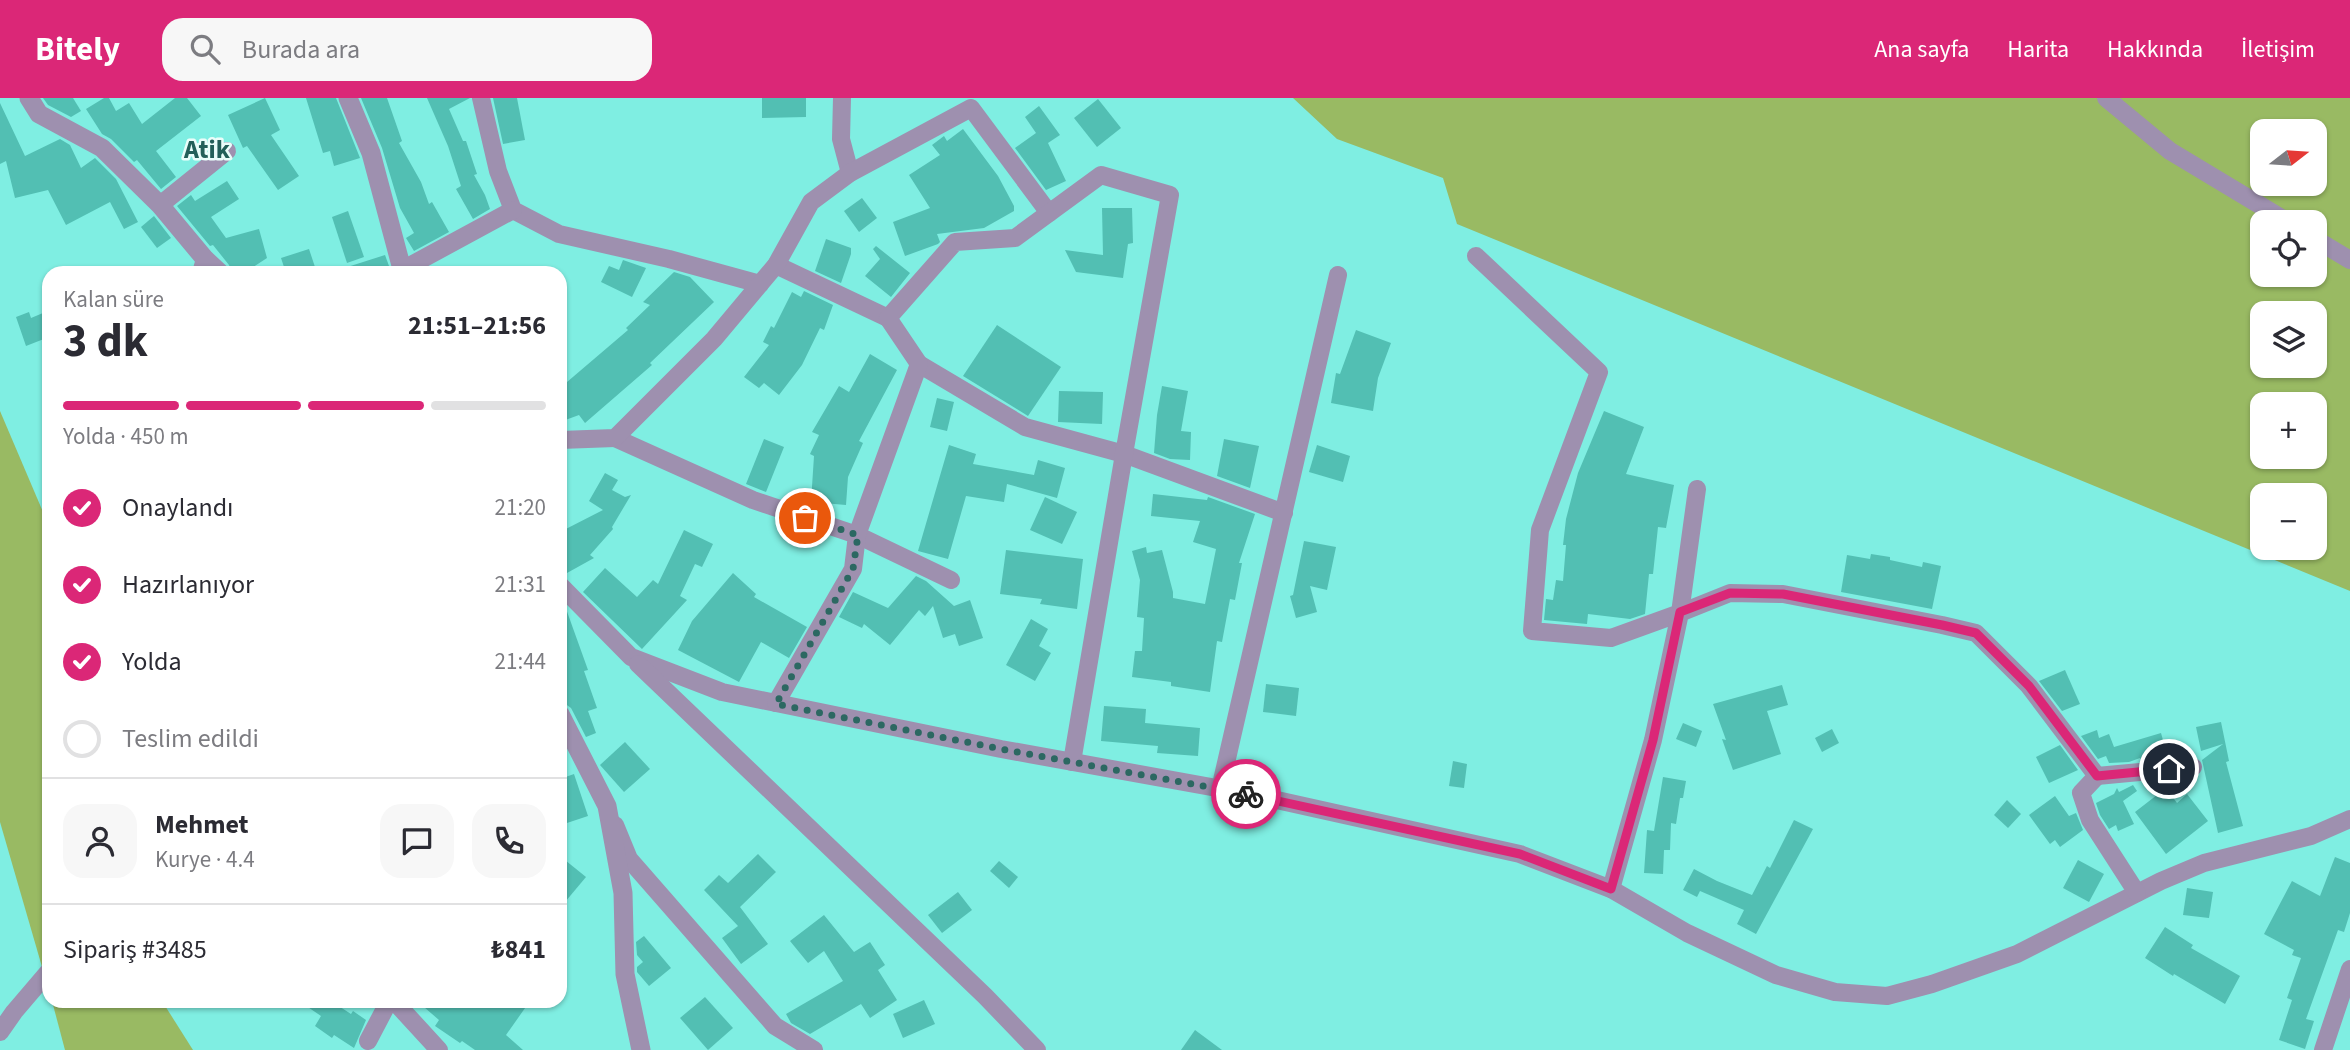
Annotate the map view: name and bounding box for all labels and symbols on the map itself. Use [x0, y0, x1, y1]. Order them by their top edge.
north arrow [2250, 119, 2328, 196]
district label: Atik [183, 131, 231, 168]
pin [775, 488, 835, 548]
pin [2139, 739, 2199, 799]
courier [1211, 759, 1281, 829]

